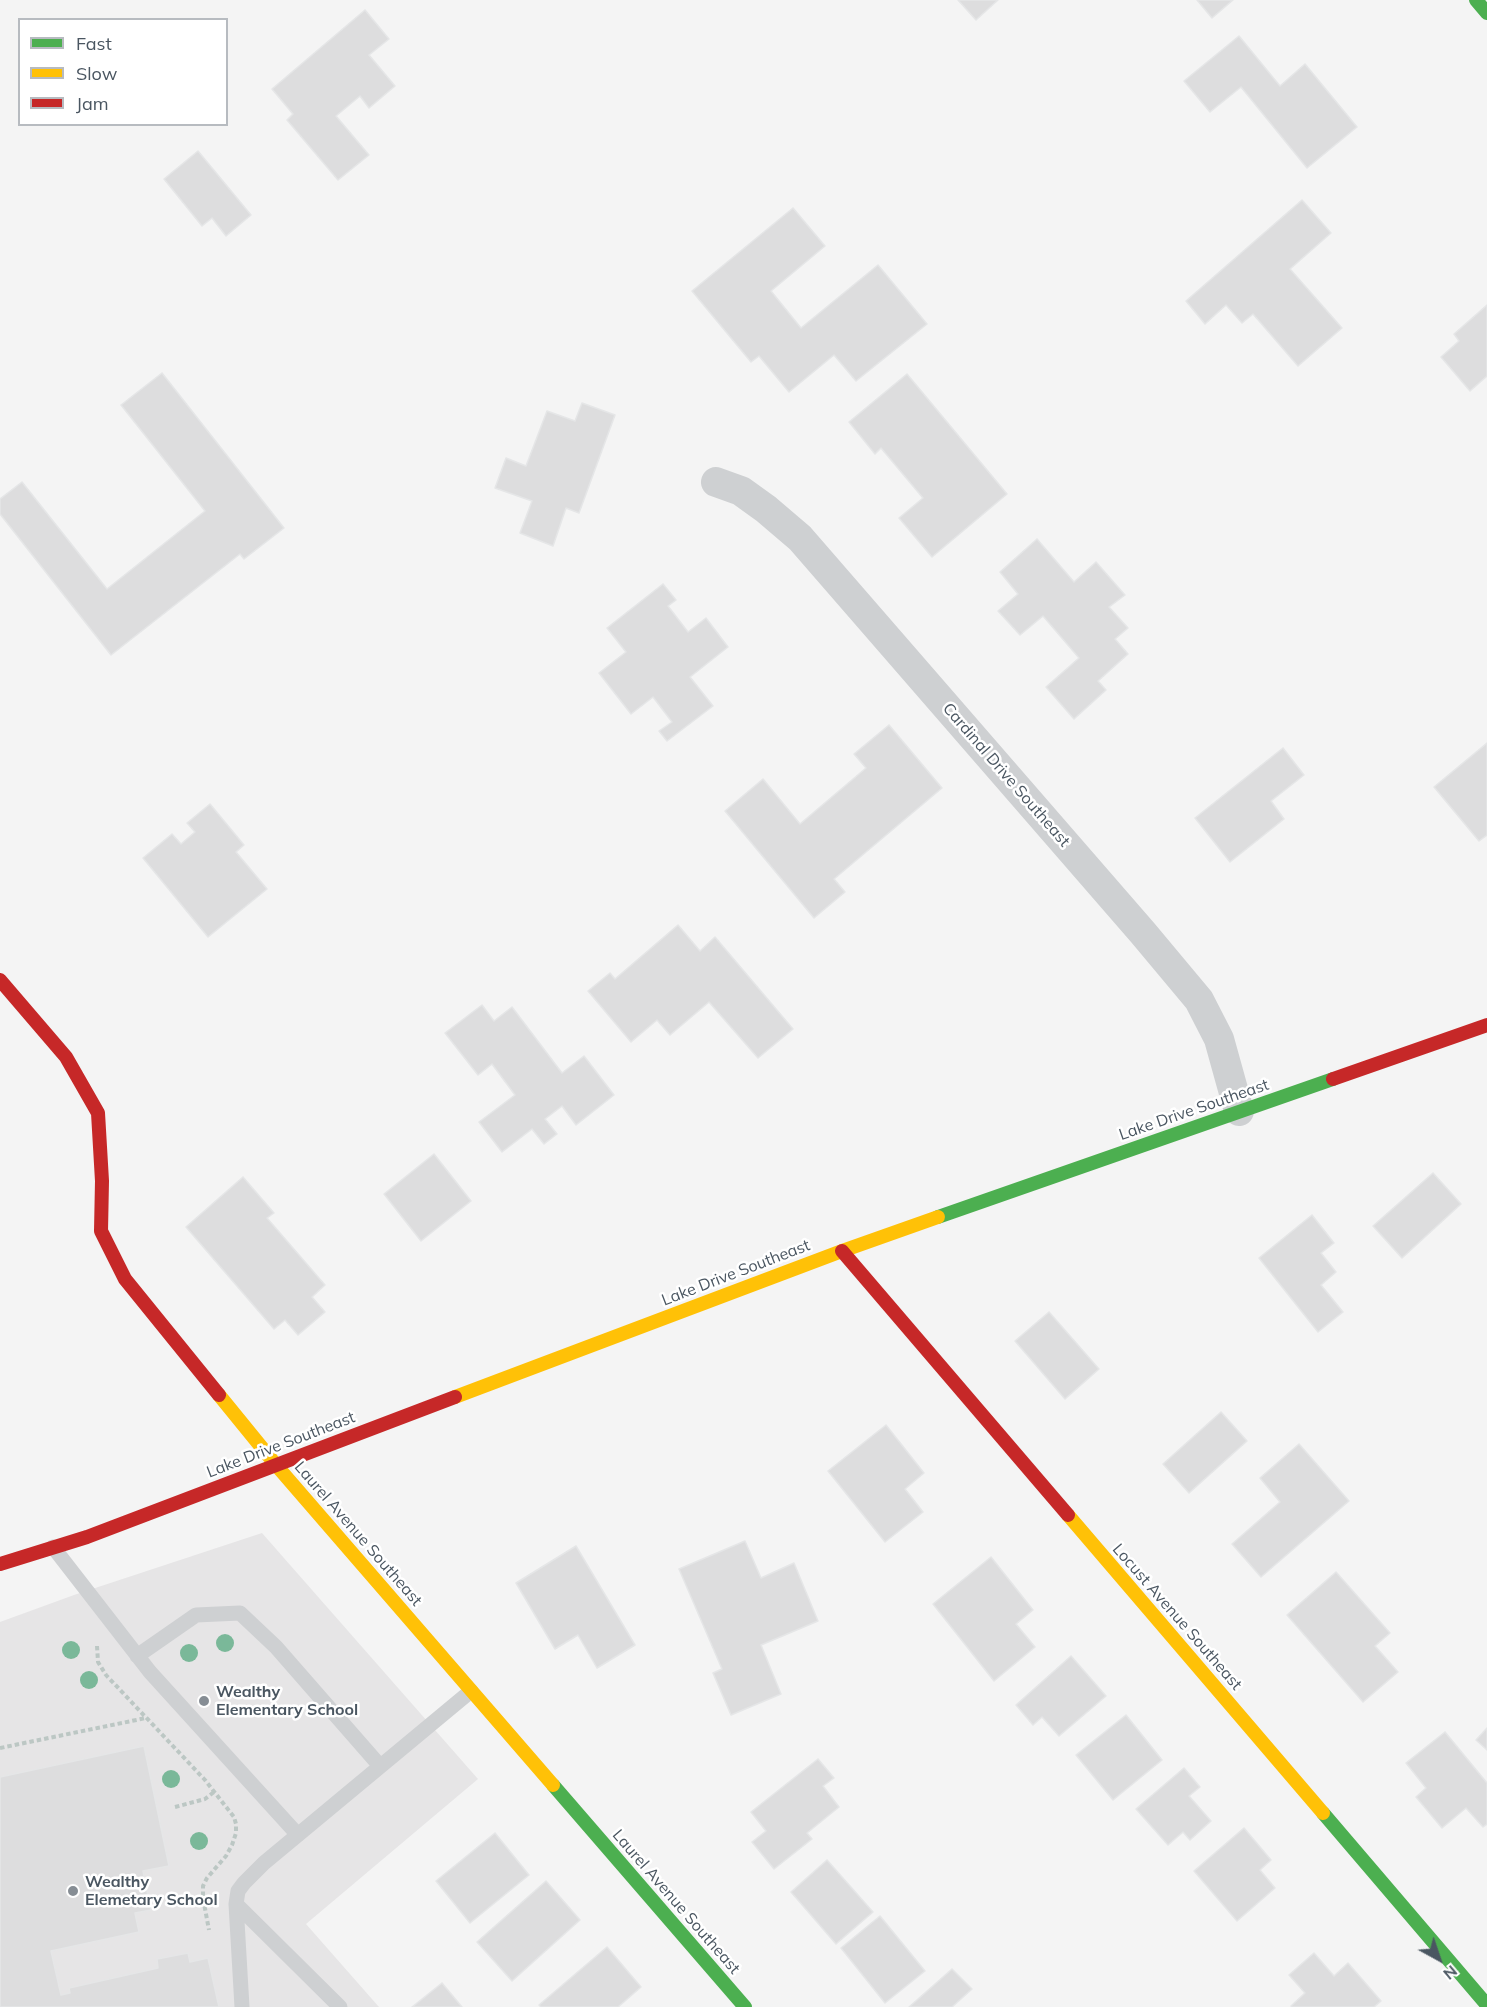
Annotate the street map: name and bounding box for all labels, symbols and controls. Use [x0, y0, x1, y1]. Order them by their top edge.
legend [18, 18, 228, 126]
text: Fast [76, 32, 112, 55]
text: Slow [76, 62, 117, 85]
text: Jam [76, 92, 109, 115]
street label: Cardinal Drive Southeast [938, 699, 1074, 851]
street label: Lake Drive Southeast [1117, 1075, 1271, 1145]
street label: Lake Drive Southeast [659, 1236, 813, 1310]
street label: Lake Drive Southeast [204, 1408, 358, 1482]
street label: Laurel Avenue Southeast [290, 1458, 426, 1610]
street label: Locust Avenue Southeast [1108, 1540, 1246, 1694]
place label: Wealthy Elementary School [216, 1682, 358, 1720]
marker: Wealthy Elementary School [197, 1694, 211, 1708]
street label: Laurel Avenue Southeast [608, 1826, 744, 1978]
place label: Wealthy Elemetary School [85, 1872, 218, 1910]
marker: Wealthy Elemetary School [66, 1884, 80, 1898]
north arrow [1409, 1929, 1469, 1989]
text: N [1440, 1961, 1462, 1984]

